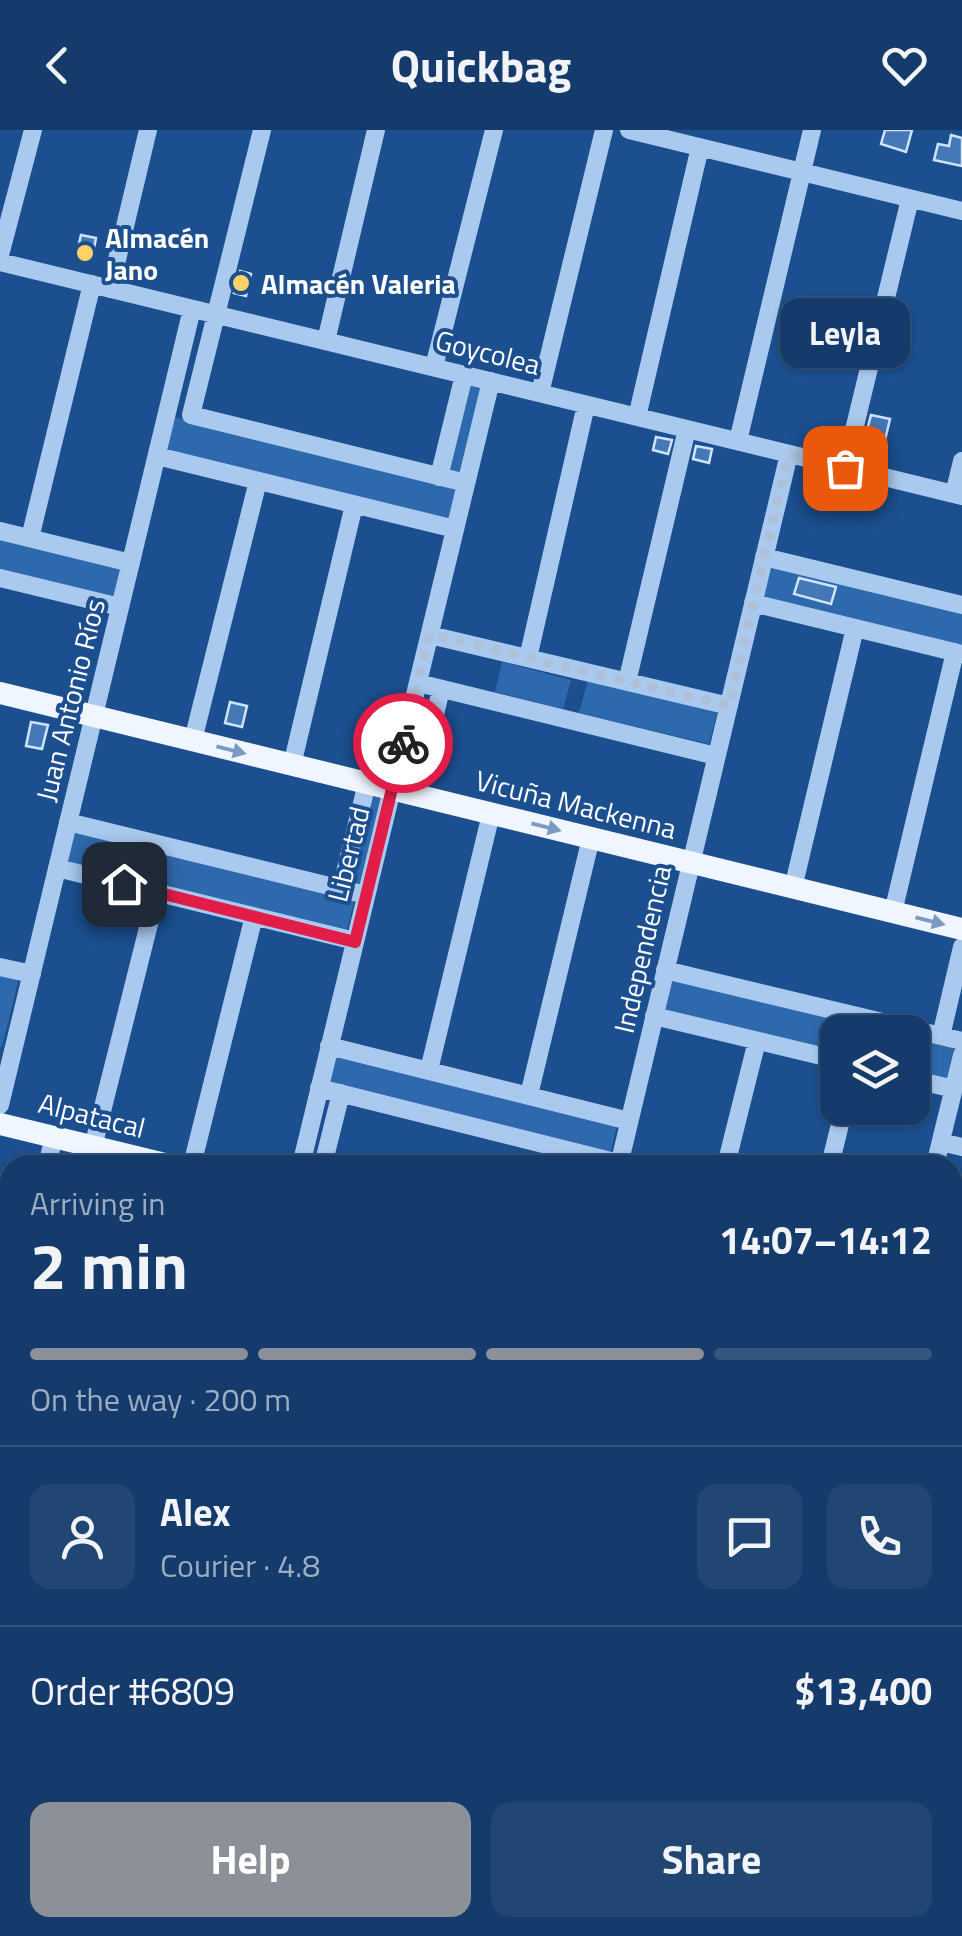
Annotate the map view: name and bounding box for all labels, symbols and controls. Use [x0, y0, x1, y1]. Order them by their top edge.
text: Quickbag [391, 31, 571, 99]
icon: back [30, 38, 85, 93]
icon: heart [877, 38, 932, 93]
place label: Almacén Jano [105, 216, 209, 291]
marker: Almacén Jano [74, 242, 96, 264]
place label: Almacén Valeria [261, 262, 456, 305]
marker: Almacén Valeria [230, 272, 252, 294]
callout: Leyla [780, 298, 910, 368]
text: Leyla [809, 309, 881, 357]
street label: Goycolea [431, 318, 545, 386]
pin [803, 426, 888, 511]
icon: bag [818, 441, 873, 496]
street label: Juan Antonio Ríos [24, 594, 116, 806]
courier [353, 693, 453, 793]
icon: bike [376, 716, 431, 771]
one-way arrow [216, 743, 247, 758]
street label: Vicuña Mackenna [471, 758, 681, 850]
street label: Libertad [315, 802, 381, 906]
one-way arrow [531, 820, 562, 835]
pin [82, 842, 167, 927]
icon: home [97, 857, 152, 912]
street label: Independencia [602, 861, 682, 1037]
one-way arrow [915, 914, 946, 930]
map controls [820, 1015, 930, 1125]
button: layers [820, 1015, 930, 1125]
street label: Alpatacal [34, 1081, 150, 1149]
text: Arriving in [30, 1179, 166, 1227]
text: 14:07–14:12 [719, 1211, 932, 1269]
text: 2 min [30, 1215, 188, 1314]
text: On the way · 200 m [30, 1375, 291, 1423]
text: Alex [160, 1483, 231, 1541]
button: person [30, 1484, 135, 1589]
button: chat [697, 1484, 802, 1589]
button: phone [827, 1484, 932, 1589]
text: Courier · 4.8 [160, 1541, 320, 1589]
text: Order #6809 [30, 1662, 235, 1720]
text: $13,400 [794, 1662, 932, 1720]
button: Help [30, 1802, 471, 1917]
button: Share [491, 1802, 932, 1917]

